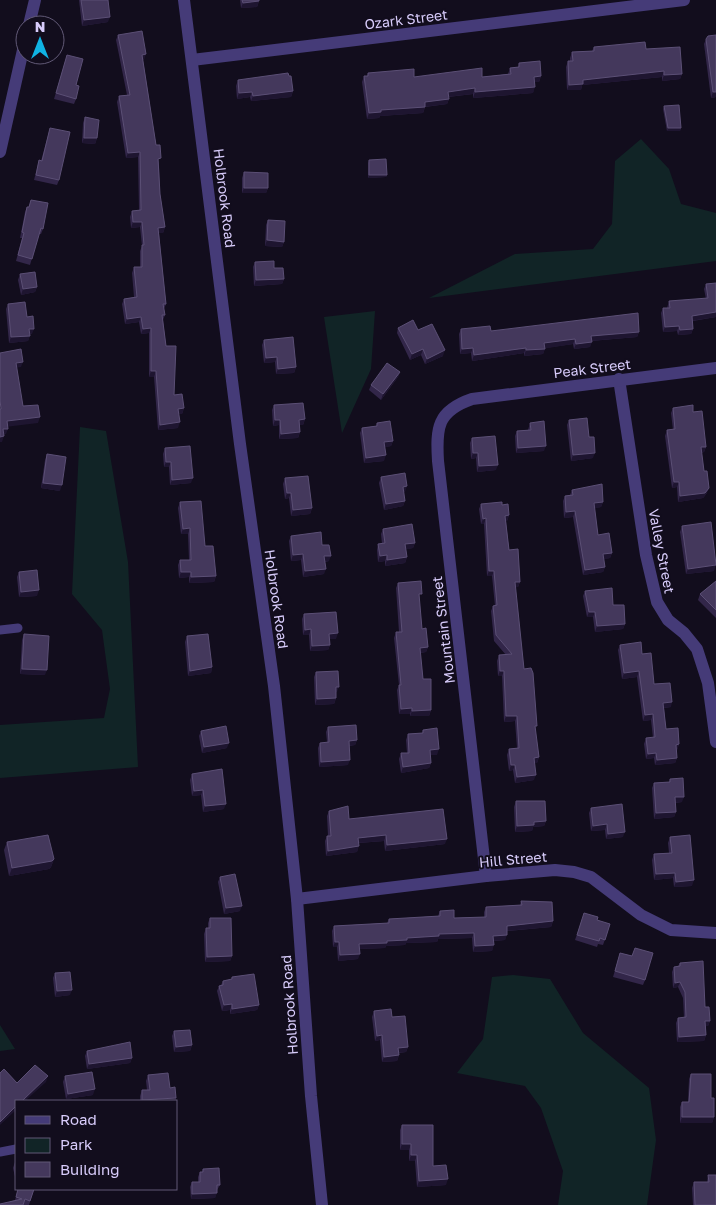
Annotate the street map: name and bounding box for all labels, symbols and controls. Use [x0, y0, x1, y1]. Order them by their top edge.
street label: Ozark Street [363, 5, 449, 33]
north arrow [15, 15, 65, 65]
text: N [35, 18, 45, 35]
street label: Holbrook Road [210, 147, 240, 249]
street label: Peak Street [552, 355, 632, 381]
street label: Valley Street [645, 507, 679, 595]
street label: Holbrook Road [262, 548, 292, 650]
street label: Mountain Street [428, 575, 458, 685]
street label: Hill Street [478, 848, 548, 870]
street label: Holbrook Road [277, 955, 301, 1055]
legend [15, 1100, 178, 1190]
text: Road [60, 1110, 97, 1128]
text: Park [60, 1135, 93, 1153]
text: Building [60, 1160, 120, 1178]

